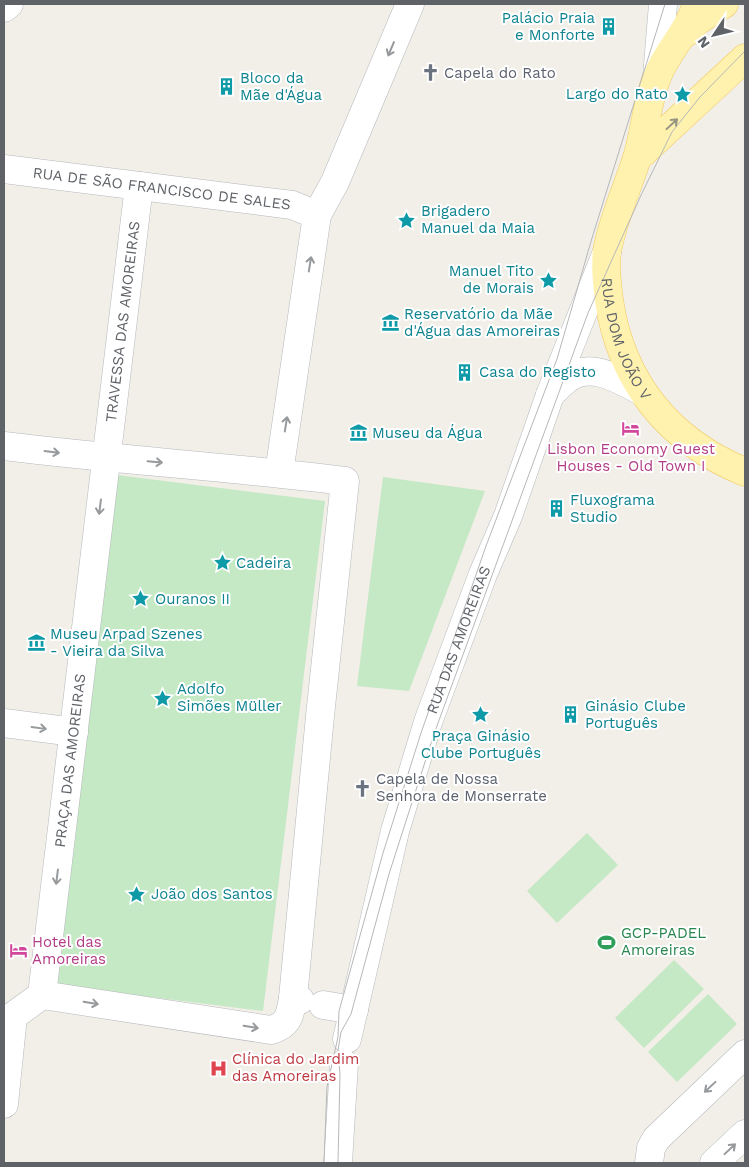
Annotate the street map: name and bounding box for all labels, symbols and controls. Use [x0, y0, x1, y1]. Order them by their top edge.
place label: Palácio Praia e Monforte [502, 9, 596, 44]
north arrow [689, 10, 739, 60]
building icon: Palácio Praia e Monforte [599, 17, 619, 37]
text: N [694, 34, 713, 51]
one-way arrow [386, 41, 395, 56]
church icon: Capela do Rato [420, 63, 440, 83]
place label: Capela do Rato [444, 64, 556, 82]
place label: Bloco da Mãe d'Água [240, 69, 323, 104]
building icon: Bloco da Mãe d'Água [216, 77, 236, 97]
place icon: Largo do Rato [672, 84, 692, 104]
place label: Largo do Rato [566, 85, 668, 103]
one-way arrow [666, 118, 679, 130]
street label: RUA DE SÃO FRANCISCO DE SALES [32, 164, 292, 214]
place label: Brigadero Manuel da Maia [421, 202, 535, 237]
place icon: Brigadero Manuel da Maia [397, 210, 417, 230]
street label: TRAVESSA DAS AMOREIRAS [102, 220, 144, 423]
one-way arrow [305, 256, 315, 272]
place label: Manuel Tito de Morais [449, 262, 534, 297]
place icon: Manuel Tito de Morais [538, 270, 558, 290]
street label: RUA DOM JOÃO V [598, 277, 655, 403]
place label: Reservatório da Mãe d'Água das Amoreiras [404, 305, 560, 340]
museum icon: Reservatório da Mãe d'Água das Amoreiras [380, 313, 400, 333]
building icon: Casa do Registo [455, 362, 475, 382]
place label: Casa do Registo [479, 363, 596, 381]
one-way arrow [281, 417, 291, 433]
hotel icon: Lisbon Economy Guest Houses - Old Town I [621, 418, 641, 438]
museum icon: Museu da Água [348, 423, 368, 443]
place label: Museu da Água [372, 424, 483, 442]
place label: Lisbon Economy Guest Houses - Old Town I [547, 440, 716, 475]
one-way arrow [44, 447, 60, 457]
one-way arrow [146, 457, 162, 467]
place label: Fluxograma Studio [570, 491, 655, 526]
one-way arrow [95, 499, 105, 515]
building icon: Fluxograma Studio [546, 499, 566, 519]
place icon: Cadeira [212, 553, 232, 573]
place label: Cadeira [236, 554, 292, 572]
street label: RUA DAS AMOREIRAS [423, 563, 494, 716]
place icon: Ouranos II [131, 589, 151, 609]
place label: Ouranos II [155, 590, 230, 608]
place label: Museu Arpad Szenes - Vieira da Silva [50, 625, 203, 660]
museum icon: Museu Arpad Szenes - Vieira da Silva [26, 633, 46, 653]
street label: PRAÇA DAS AMOREIRAS [51, 672, 89, 849]
place label: Adolfo Simões Müller [177, 680, 281, 715]
place icon: Adolfo Simões Müller [153, 688, 173, 708]
place label: Ginásio Clube Português [585, 697, 686, 732]
place icon: Praça Ginásio Clube Português [471, 705, 491, 725]
building icon: Ginásio Clube Português [561, 705, 581, 725]
one-way arrow [30, 723, 46, 733]
place label: Praça Ginásio Clube Português [421, 727, 541, 762]
place label: Capela de Nossa Senhora de Monserrate [376, 770, 547, 805]
church icon: Capela de Nossa Senhora de Monserrate [352, 778, 372, 798]
one-way arrow [52, 868, 62, 884]
place icon: João dos Santos [127, 884, 147, 904]
place label: João dos Santos [151, 885, 273, 903]
place label: GCP-PADEL Amoreiras [621, 924, 706, 959]
sports icon: GCP-PADEL Amoreiras [597, 932, 617, 952]
place label: Hotel das Amoreiras [32, 933, 106, 968]
hotel icon: Hotel das Amoreiras [8, 941, 28, 961]
one-way arrow [82, 998, 98, 1008]
one-way arrow [243, 1022, 259, 1032]
place label: Clínica do Jardim das Amoreiras [232, 1050, 359, 1085]
hospital icon: Clínica do Jardim das Amoreiras [208, 1058, 228, 1078]
one-way arrow [703, 1081, 716, 1093]
one-way arrow [723, 1143, 736, 1155]

